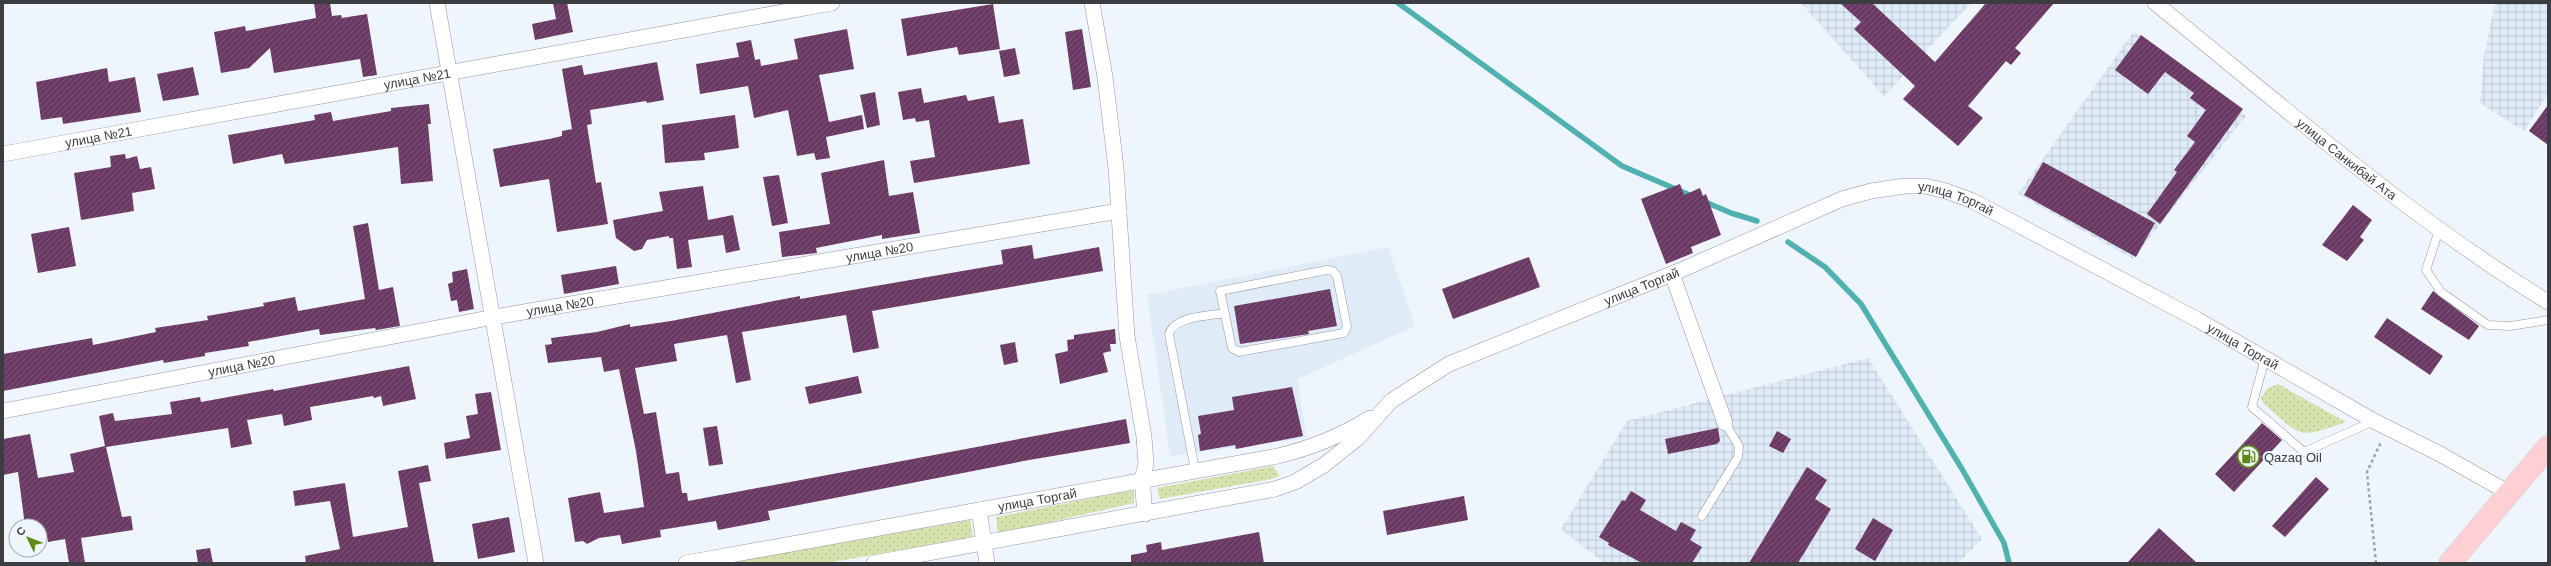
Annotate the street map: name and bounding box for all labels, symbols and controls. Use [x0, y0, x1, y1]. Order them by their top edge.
street label: улица №21 [383, 66, 452, 93]
street label: улица Санкибай Ата [2294, 115, 2400, 203]
street label: улица №21 [64, 124, 133, 151]
street label: улица Торгай [1918, 179, 1996, 219]
street label: улица №20 [845, 239, 914, 265]
street label: улица Торгай [1602, 265, 1681, 309]
street label: улица №20 [526, 293, 595, 319]
street label: улица Торгай [2205, 320, 2281, 373]
street label: улица №20 [207, 352, 276, 380]
fuel station icon: Qazaq Oil [2236, 444, 2262, 470]
place label: Qazaq Oil [2264, 450, 2322, 465]
street label: улица Торгай [997, 486, 1078, 514]
north arrow [8, 518, 48, 558]
text: С [14, 524, 28, 538]

